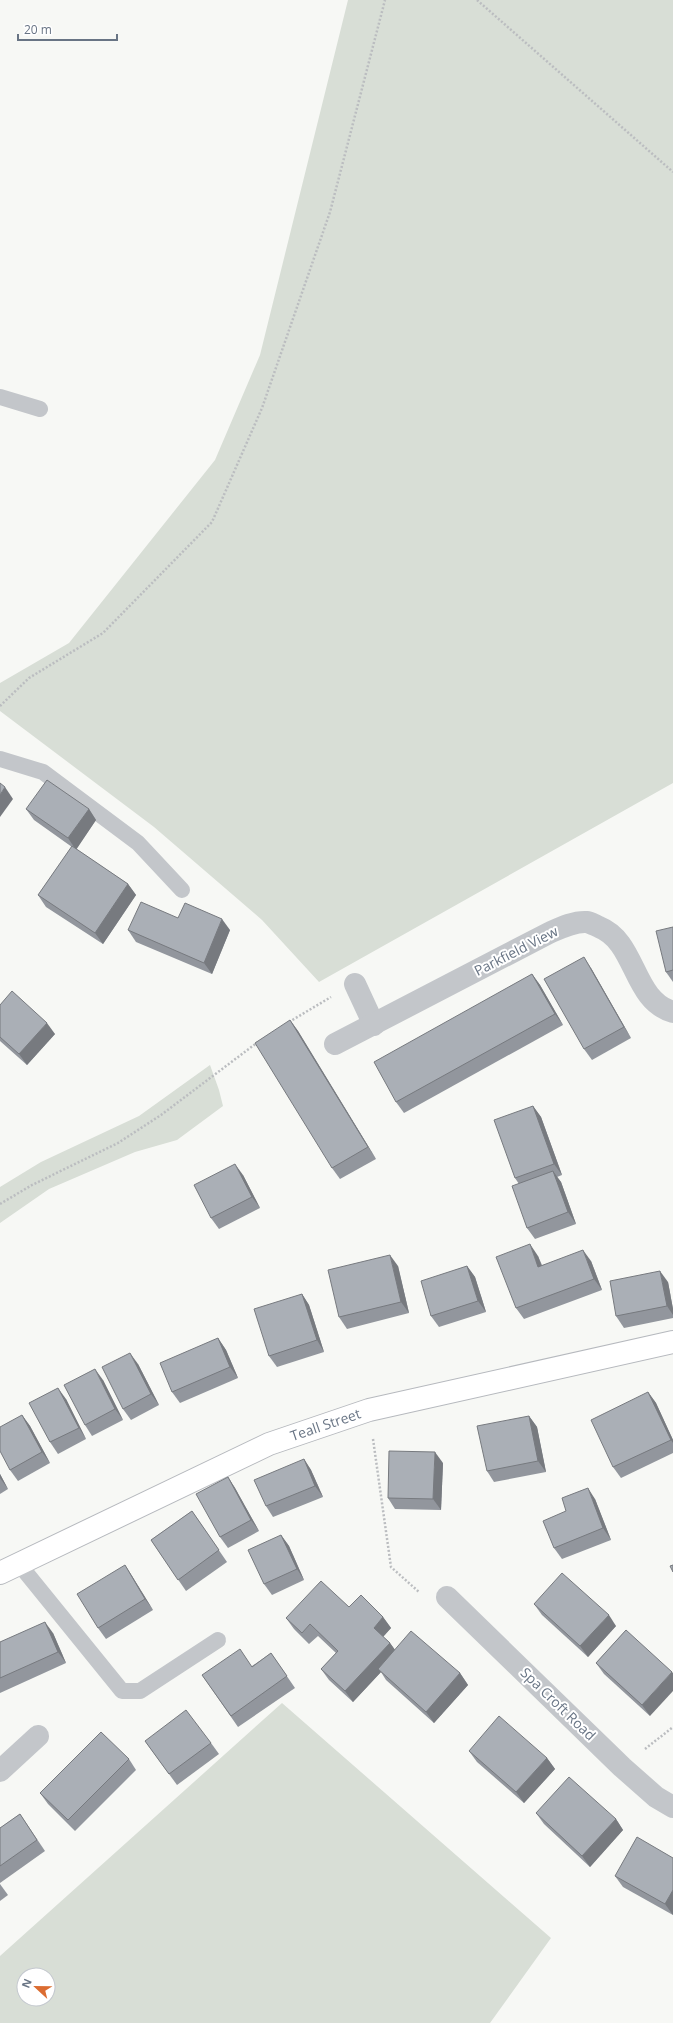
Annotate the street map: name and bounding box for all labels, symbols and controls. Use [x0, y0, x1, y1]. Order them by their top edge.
scale bar [18, 16, 117, 42]
text: 20 m [24, 21, 52, 38]
street label: Parkfield View [471, 921, 561, 980]
street label: Teall Street [288, 1404, 363, 1445]
street label: Spa Croft Road [517, 1663, 600, 1744]
north arrow [16, 1967, 56, 2007]
text: N [18, 1976, 35, 1990]

